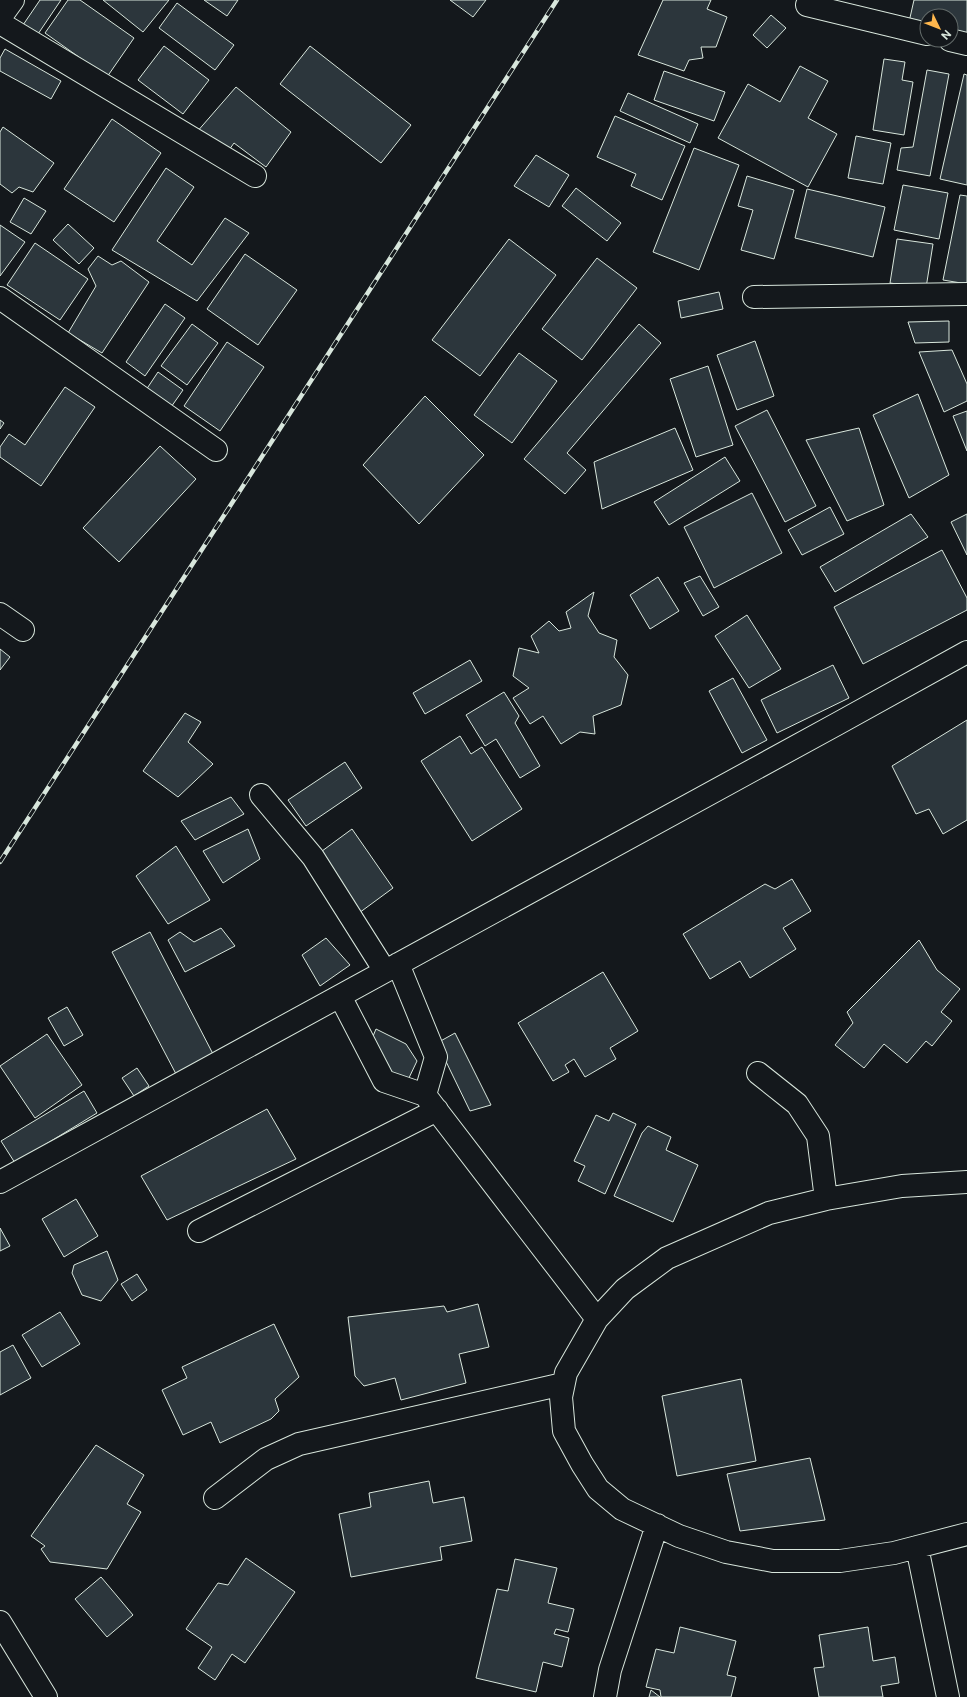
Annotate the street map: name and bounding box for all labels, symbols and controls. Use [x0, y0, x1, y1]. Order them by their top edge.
north arrow [919, 8, 959, 48]
text: N [939, 28, 954, 42]

